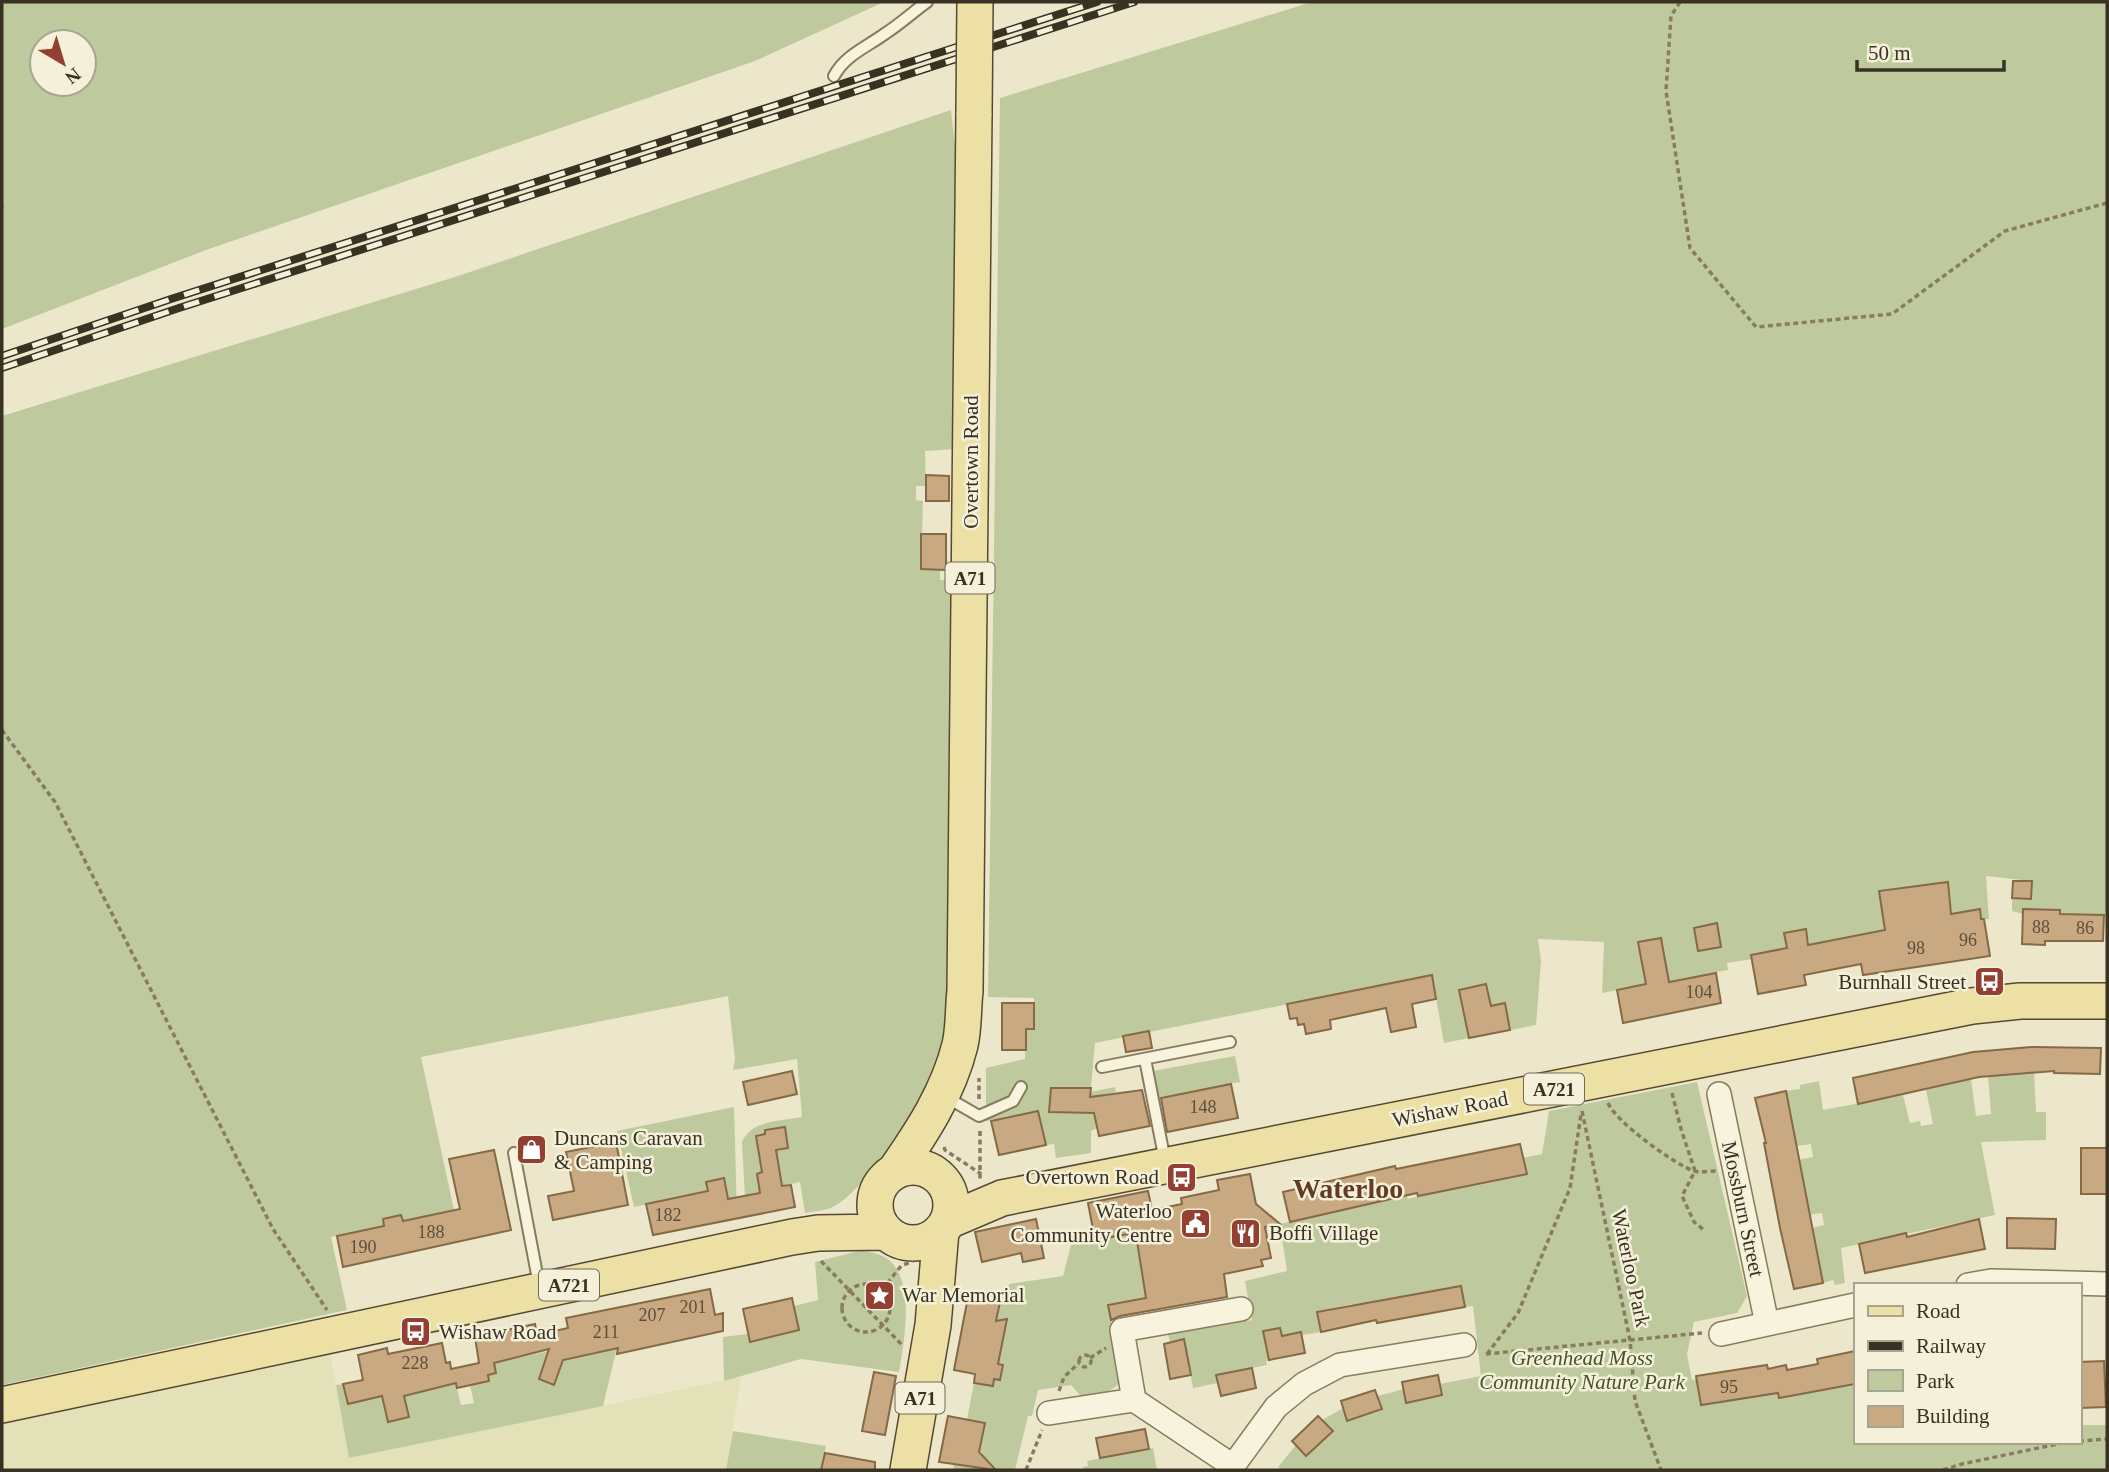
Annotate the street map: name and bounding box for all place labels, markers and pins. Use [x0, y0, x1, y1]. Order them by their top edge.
bus stop icon: Burnhall Street [1972, 965, 2006, 999]
place label: Burnhall Street [1838, 970, 1966, 994]
place label: Duncans Caravan & Camping [554, 1126, 703, 1174]
shop icon: Duncans Caravan & Camping [514, 1133, 548, 1167]
bus stop icon: Overtown Road [1165, 1160, 1199, 1194]
place label: Overtown Road [1025, 1165, 1159, 1189]
place label: Waterloo Community Centre [1010, 1199, 1172, 1247]
public building icon: Waterloo Community Centre [1178, 1206, 1212, 1240]
restaurant icon: Boffi Village [1229, 1216, 1263, 1250]
place label: Boffi Village [1269, 1221, 1378, 1245]
place icon: War Memorial [862, 1278, 896, 1312]
place label: War Memorial [902, 1283, 1025, 1307]
bus stop icon: Wishaw Road [399, 1315, 433, 1349]
place label: Wishaw Road [439, 1320, 557, 1344]

